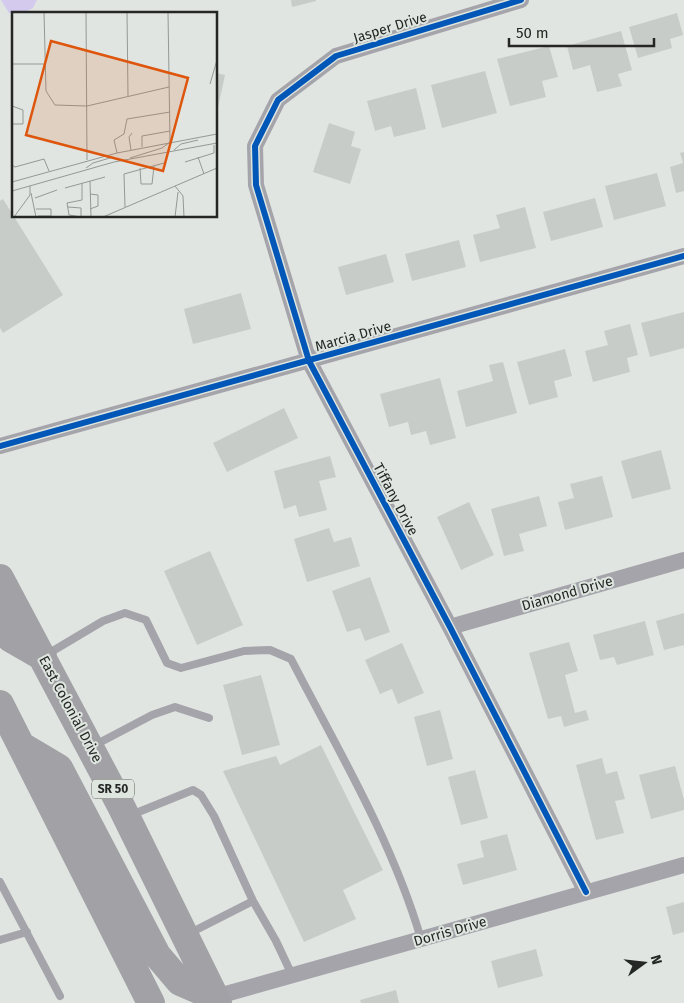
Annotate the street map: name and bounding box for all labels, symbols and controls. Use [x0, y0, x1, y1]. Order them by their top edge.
street label: Jasper Drive [351, 8, 429, 47]
inset map [12, 12, 218, 218]
scale bar [509, 15, 654, 47]
text: 50 m [516, 24, 549, 42]
street label: Marcia Drive [313, 318, 393, 355]
street label: Tiffany Drive [369, 460, 422, 538]
street label: Diamond Drive [520, 572, 615, 615]
street label: East Colonial Drive [35, 653, 106, 765]
road number: SR 50 [92, 780, 134, 799]
street label: Dorris Drive [412, 913, 489, 950]
north arrow [619, 938, 669, 988]
text: N [647, 953, 665, 966]

